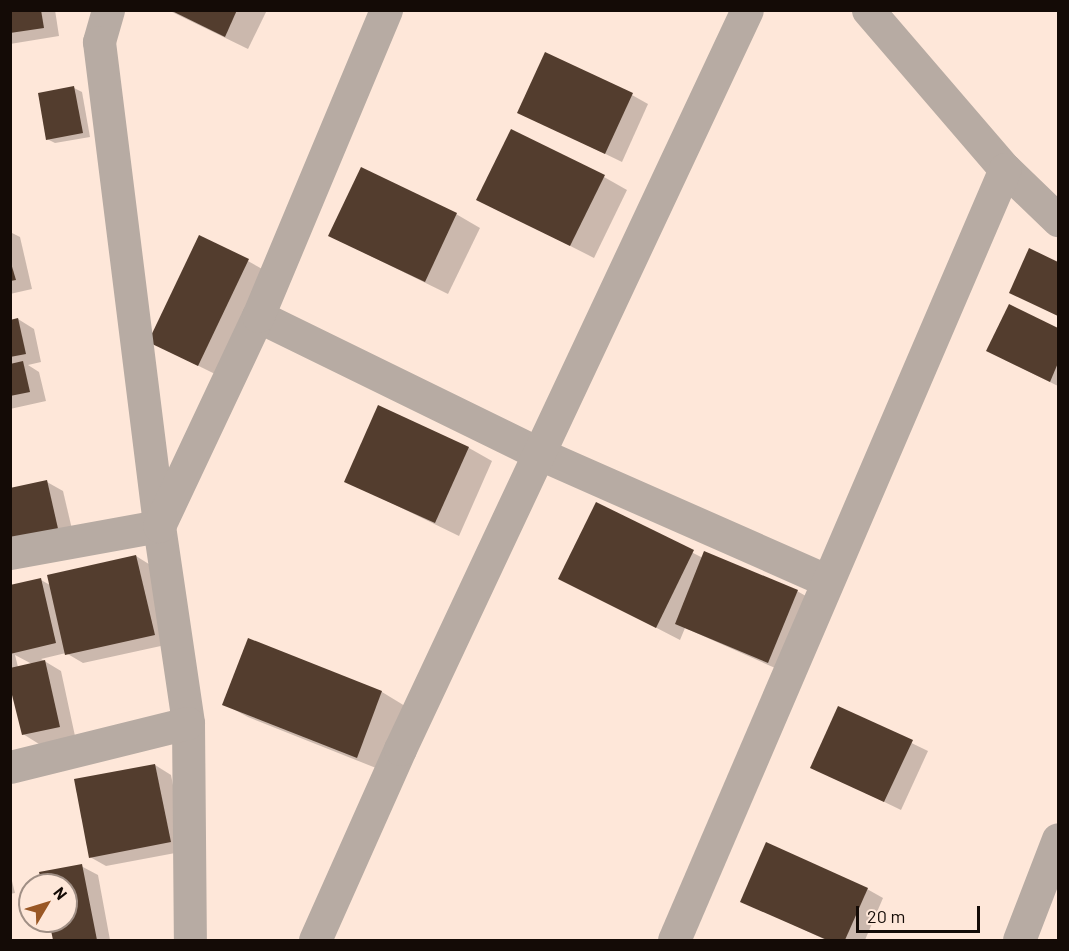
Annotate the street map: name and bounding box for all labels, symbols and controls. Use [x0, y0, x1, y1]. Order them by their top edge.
north arrow [18, 873, 78, 933]
text: N [50, 883, 72, 903]
scale bar [859, 894, 984, 932]
text: 20 m [867, 905, 905, 927]

